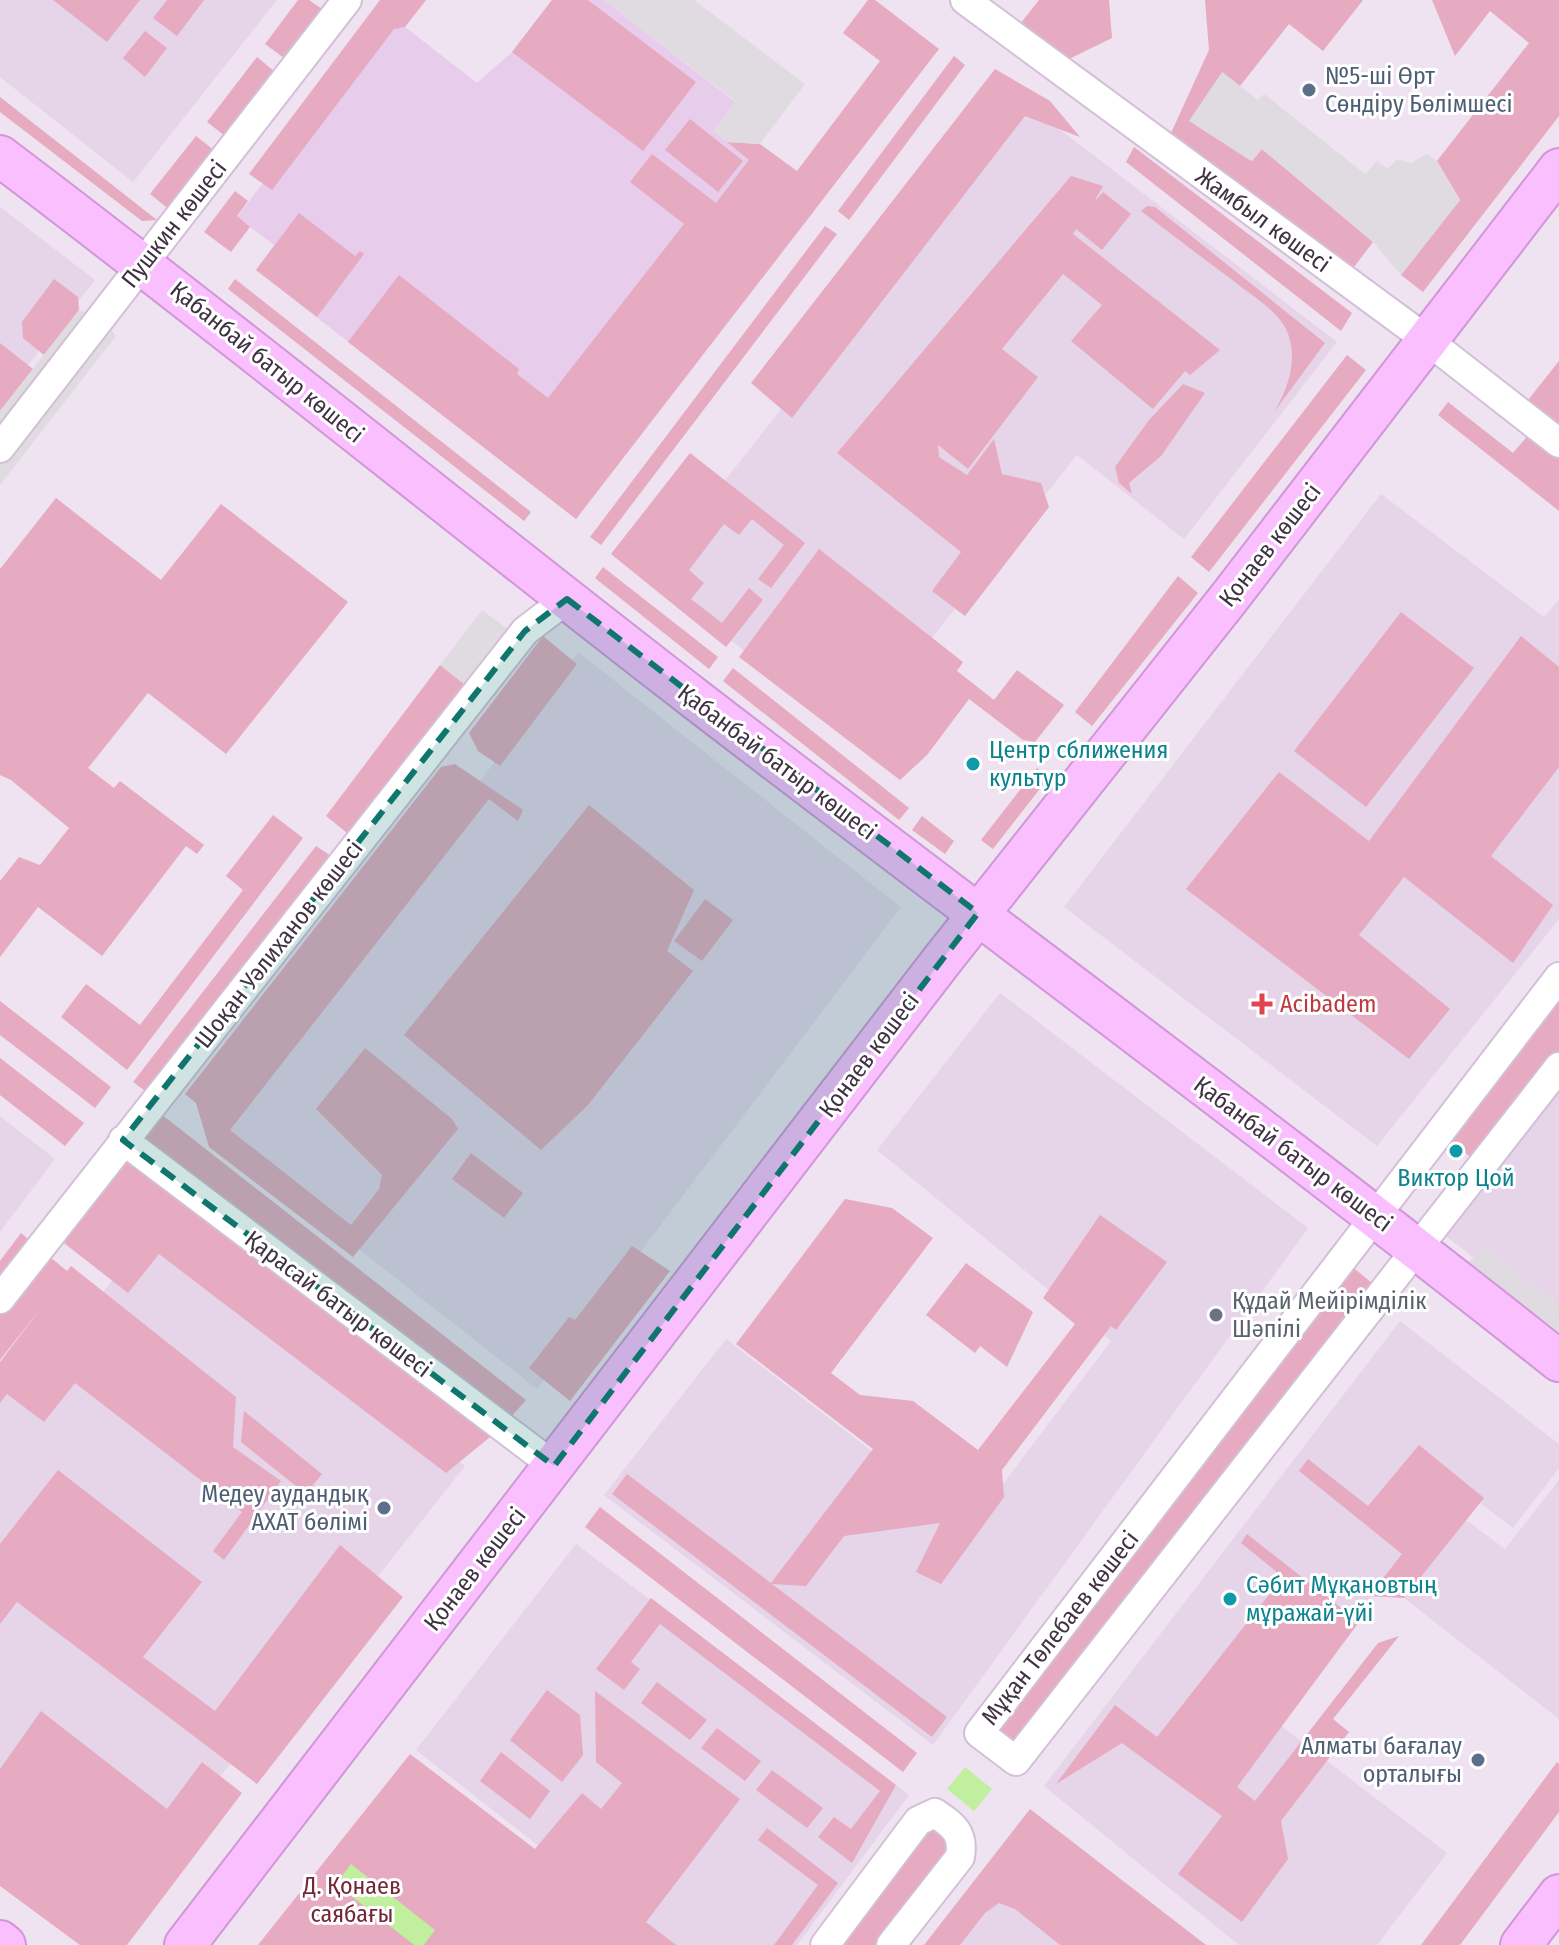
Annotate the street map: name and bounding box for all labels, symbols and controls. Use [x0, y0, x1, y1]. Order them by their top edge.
place label: №5-ші Өрт Сөндіру Бөлімшесі [1325, 62, 1513, 118]
marker: №5-ші Өрт Сөндіру Бөлімшесі [1300, 81, 1318, 99]
street label: Пушкин көшесі [116, 155, 232, 293]
street label: Жамбыл көшесі [1190, 162, 1336, 278]
street label: Қабанбай батыр көшесі [165, 275, 369, 449]
street label: Қонаев көшесі [1213, 478, 1327, 612]
street label: Қабанбай батыр көшесі [672, 678, 882, 846]
place label: Центр сближения культур [989, 736, 1168, 792]
marker: Центр сближения культур [964, 755, 982, 773]
street label: Шоқан Уәлиханов көшесі [189, 835, 369, 1053]
street label: Қонаев көшесі [813, 987, 925, 1123]
place label: Acibadem [1280, 990, 1376, 1018]
marker: Acibadem [1251, 993, 1273, 1015]
street label: Қабанбай батыр көшесі [1188, 1070, 1398, 1238]
marker: Виктор Цой [1447, 1142, 1465, 1160]
place label: Виктор Цой [1397, 1164, 1515, 1192]
street label: Қарасай батыр көшесі [239, 1225, 437, 1383]
place label: Құдай Мейірімділік Шәпілі [1232, 1287, 1427, 1343]
marker: Құдай Мейірімділік Шәпілі [1207, 1306, 1225, 1324]
place label: Медеу аудандық АХАТ бөлімі [201, 1480, 369, 1536]
marker: Медеу аудандық АХАТ бөлімі [375, 1499, 393, 1517]
street label: Қонаев көшесі [418, 1502, 532, 1636]
street label: Мұқан Төлебаев көшесі [976, 1525, 1144, 1731]
place label: Сәбит Мұқановтың мұражай-үйі [1246, 1571, 1437, 1627]
marker: Сәбит Мұқановтың мұражай-үйі [1221, 1590, 1239, 1608]
place label: Алматы бағалау орталығы [1301, 1732, 1462, 1788]
marker: Алматы бағалау орталығы [1469, 1751, 1487, 1769]
park label: Д. Қонаев саябағы [302, 1872, 401, 1928]

